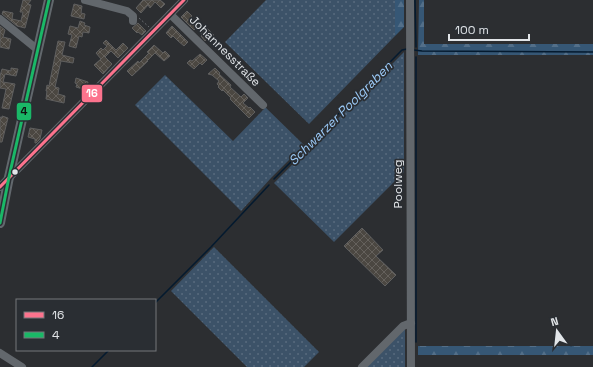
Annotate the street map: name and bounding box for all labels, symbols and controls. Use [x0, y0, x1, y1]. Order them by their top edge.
street label: Johannesstraße [186, 12, 264, 90]
scale bar [449, 16, 529, 42]
text: 100 m [455, 22, 489, 38]
water label: Schwarzer Poolgraben [285, 57, 397, 169]
line badge: 16 [81, 84, 103, 103]
text: 16 [86, 86, 98, 100]
line badge: 4 [16, 102, 32, 121]
text: 4 [21, 104, 28, 118]
street label: Poolweg [390, 159, 406, 209]
unlabelled marker [10, 167, 20, 177]
legend [16, 299, 156, 351]
text: 16 [52, 307, 64, 323]
north arrow [537, 311, 577, 351]
text: N [549, 314, 560, 329]
text: 4 [52, 327, 60, 343]

